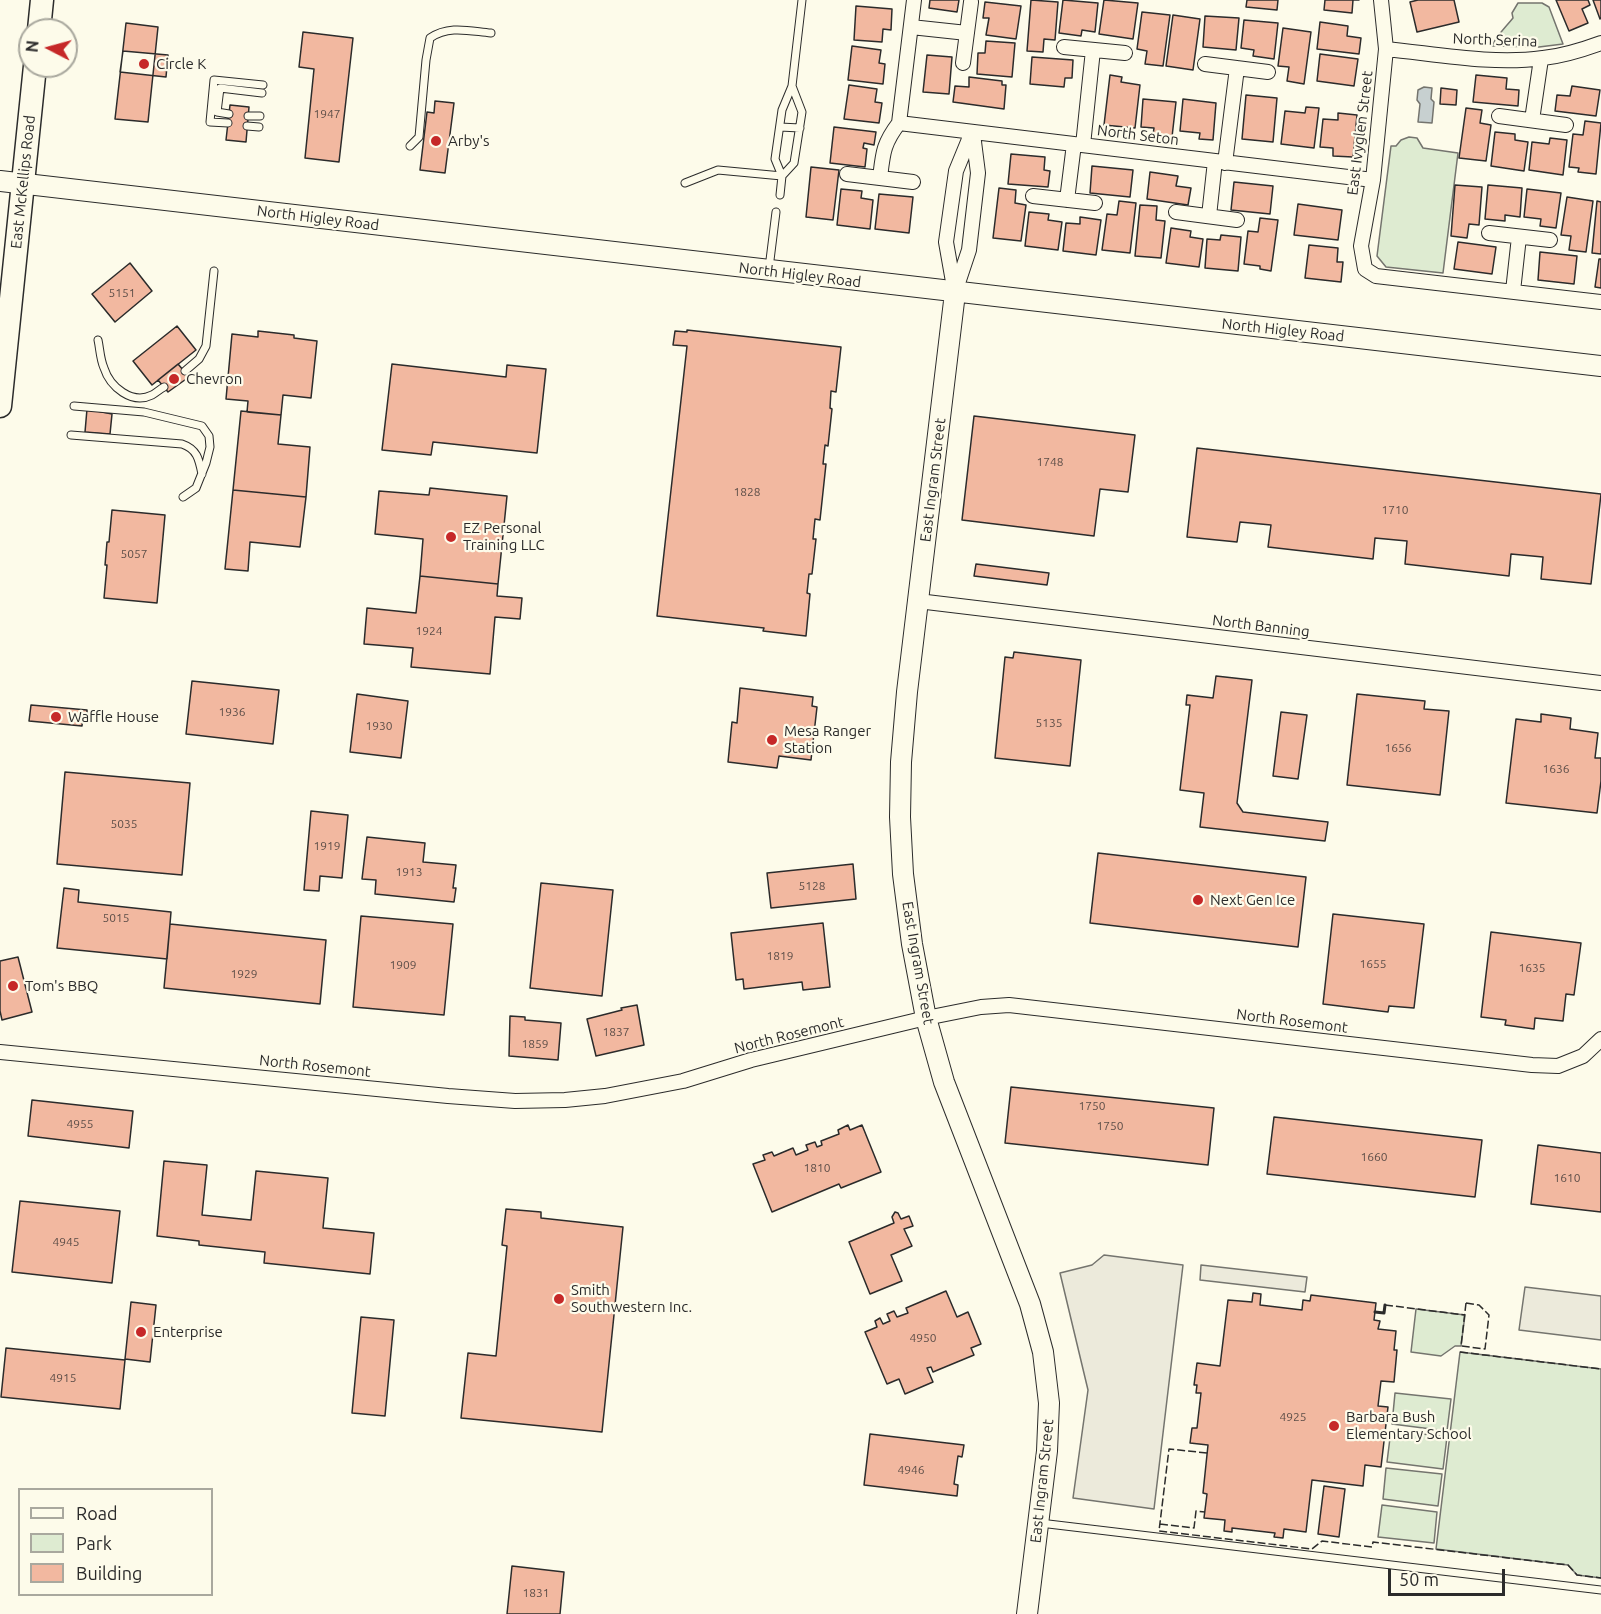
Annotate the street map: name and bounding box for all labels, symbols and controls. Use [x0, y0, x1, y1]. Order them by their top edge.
north arrow [18, 18, 78, 78]
street label: North Serina [1452, 30, 1538, 50]
text: N [23, 39, 42, 53]
place label: Circle K [156, 55, 206, 73]
marker: Circle K [137, 57, 151, 71]
street label: East Ivyglen Street [1343, 70, 1377, 196]
house number: 1947 [313, 107, 341, 121]
street label: East McKellips Road [7, 114, 39, 250]
street label: North Seton [1096, 121, 1180, 149]
place label: Arby's [448, 132, 490, 150]
marker: Arby's [429, 134, 443, 148]
street label: North Higley Road [256, 202, 380, 234]
street label: North Higley Road [738, 259, 862, 291]
house number: 5151 [108, 286, 136, 300]
street label: North Higley Road [1221, 315, 1345, 345]
place label: Chevron [186, 370, 242, 388]
marker: Chevron [167, 372, 181, 386]
street label: East Ingram Street [916, 417, 950, 543]
house number: 1748 [1036, 455, 1064, 469]
house number: 1828 [733, 485, 761, 499]
house number: 1710 [1381, 503, 1409, 517]
place label: EZ Personal Training LLC [463, 519, 545, 554]
marker: EZ Personal Training LLC [444, 530, 458, 544]
house number: 5057 [120, 547, 148, 561]
street label: North Banning [1211, 611, 1311, 641]
house number: 1924 [415, 624, 443, 638]
house number: 1936 [218, 705, 246, 719]
place label: Waffle House [68, 708, 159, 726]
marker: Waffle House [49, 710, 63, 724]
house number: 5135 [1035, 716, 1063, 730]
house number: 1930 [365, 719, 393, 733]
place label: Mesa Ranger Station [784, 722, 871, 757]
marker: Mesa Ranger Station [765, 733, 779, 747]
house number: 1656 [1384, 741, 1412, 755]
house number: 1636 [1542, 762, 1570, 776]
house number: 5035 [110, 817, 138, 831]
house number: 1919 [313, 839, 341, 853]
house number: 1913 [395, 865, 423, 879]
house number: 5128 [798, 879, 826, 893]
place label: Next Gen Ice [1210, 891, 1295, 909]
marker: Next Gen Ice [1191, 893, 1205, 907]
street label: East Ingram Street [898, 900, 938, 1026]
house number: 5015 [102, 911, 130, 925]
house number: 1819 [766, 949, 794, 963]
house number: 1655 [1359, 957, 1387, 971]
house number: 1909 [389, 958, 417, 972]
house number: 1635 [1518, 961, 1546, 975]
house number: 1929 [230, 967, 258, 981]
place label: Tom's BBQ [25, 977, 98, 995]
marker: Tom's BBQ [6, 979, 20, 993]
street label: North Rosemont [1235, 1005, 1349, 1037]
street label: North Rosemont [732, 1013, 846, 1057]
house number: 1837 [602, 1025, 630, 1039]
house number: 1859 [521, 1037, 549, 1051]
street label: North Rosemont [258, 1051, 372, 1081]
house number: 1750 [1078, 1099, 1106, 1113]
house number: 4955 [66, 1117, 94, 1131]
house number: 1750 [1096, 1119, 1124, 1133]
house number: 1660 [1360, 1150, 1388, 1164]
house number: 1810 [803, 1161, 831, 1175]
house number: 1610 [1553, 1171, 1581, 1185]
house number: 4945 [52, 1235, 80, 1249]
place label: Smith Southwestern Inc. [571, 1281, 692, 1316]
marker: Smith Southwestern Inc. [552, 1292, 566, 1306]
place label: Enterprise [153, 1323, 223, 1341]
marker: Enterprise [134, 1325, 148, 1339]
house number: 4950 [909, 1331, 937, 1345]
house number: 4915 [49, 1371, 77, 1385]
place label: Barbara Bush Elementary School [1346, 1408, 1472, 1443]
house number: 4925 [1279, 1410, 1307, 1424]
street label: East Ingram Street [1027, 1418, 1057, 1544]
marker: Barbara Bush Elementary School [1327, 1419, 1341, 1433]
house number: 4946 [897, 1463, 925, 1477]
legend [18, 1488, 213, 1596]
text: Road [76, 1503, 118, 1523]
text: Park [76, 1533, 112, 1553]
scale bar [1391, 1557, 1508, 1595]
text: Building [76, 1563, 142, 1583]
text: 50 m [1399, 1569, 1439, 1589]
house number: 1831 [522, 1586, 550, 1600]

